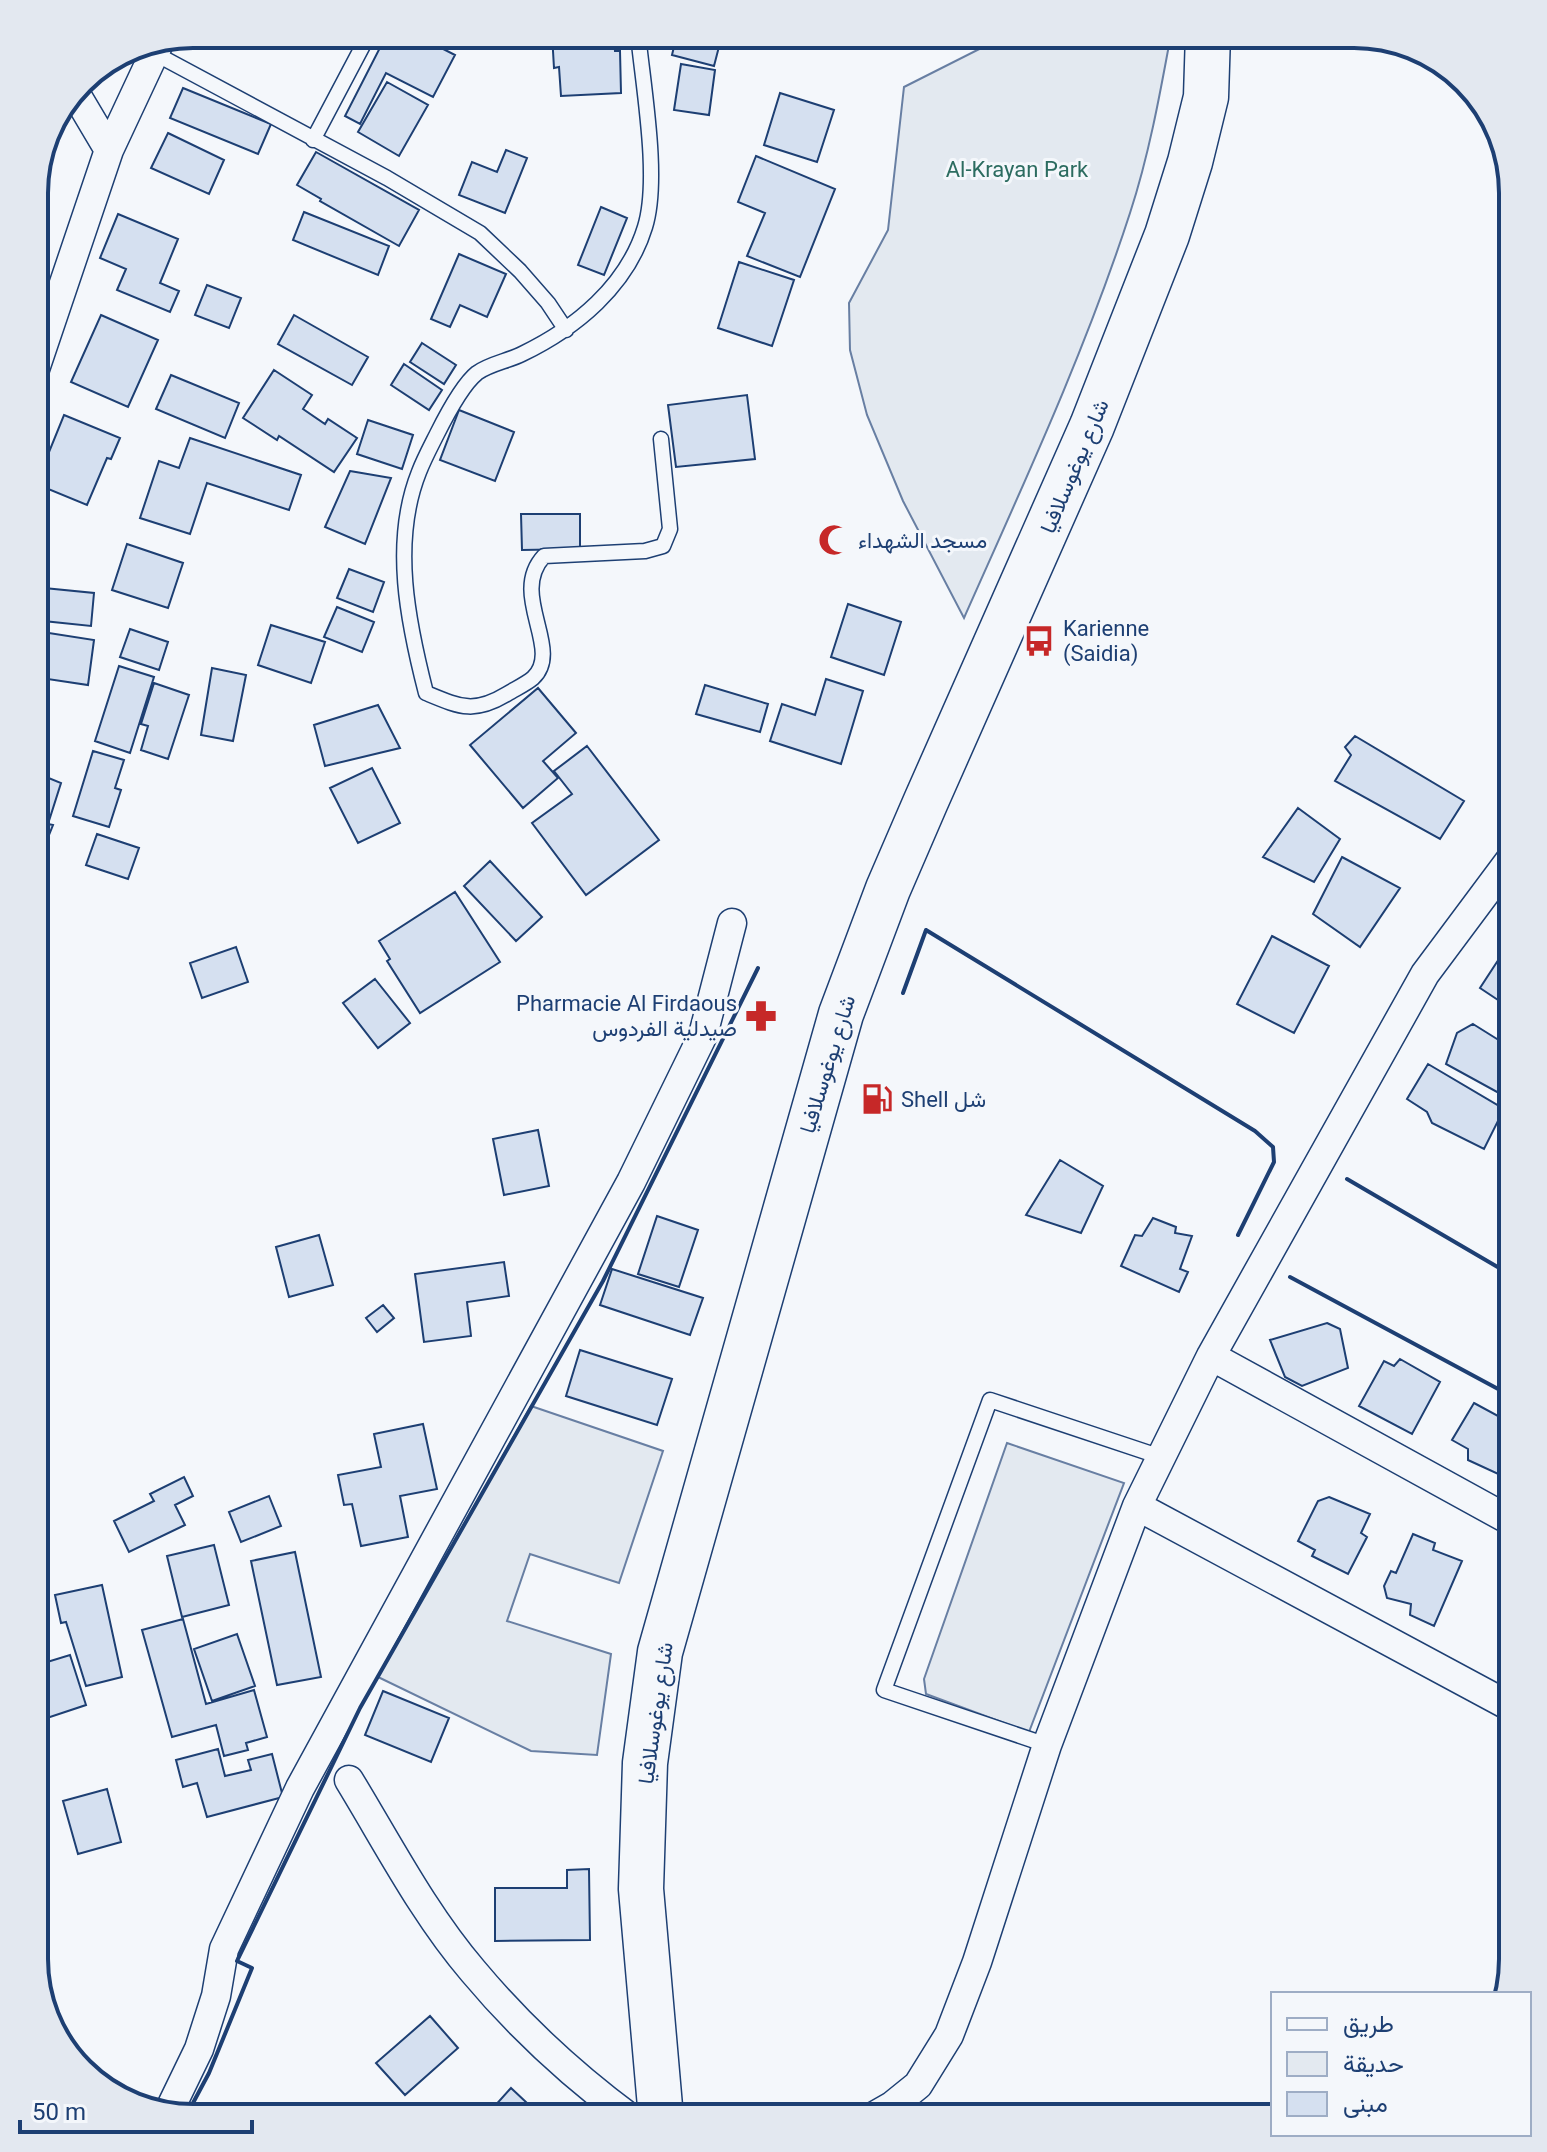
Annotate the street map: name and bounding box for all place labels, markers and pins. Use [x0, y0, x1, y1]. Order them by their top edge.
mosque icon: مسجد الشهداء [817, 523, 851, 557]
place label: مسجد الشهداء [858, 528, 987, 554]
place label: Karienne (Saidia) [1063, 616, 1149, 667]
bus stop icon: Karienne (Saidia) [1022, 624, 1056, 658]
place label: Pharmacie Al Firdaous صيدلية الفردوس [516, 991, 737, 1042]
pharmacy icon: Pharmacie Al Firdaous صيدلية الفردوس [744, 999, 778, 1033]
fuel station icon: Shell شل [860, 1082, 894, 1116]
place label: Shell شل [901, 1087, 986, 1112]

